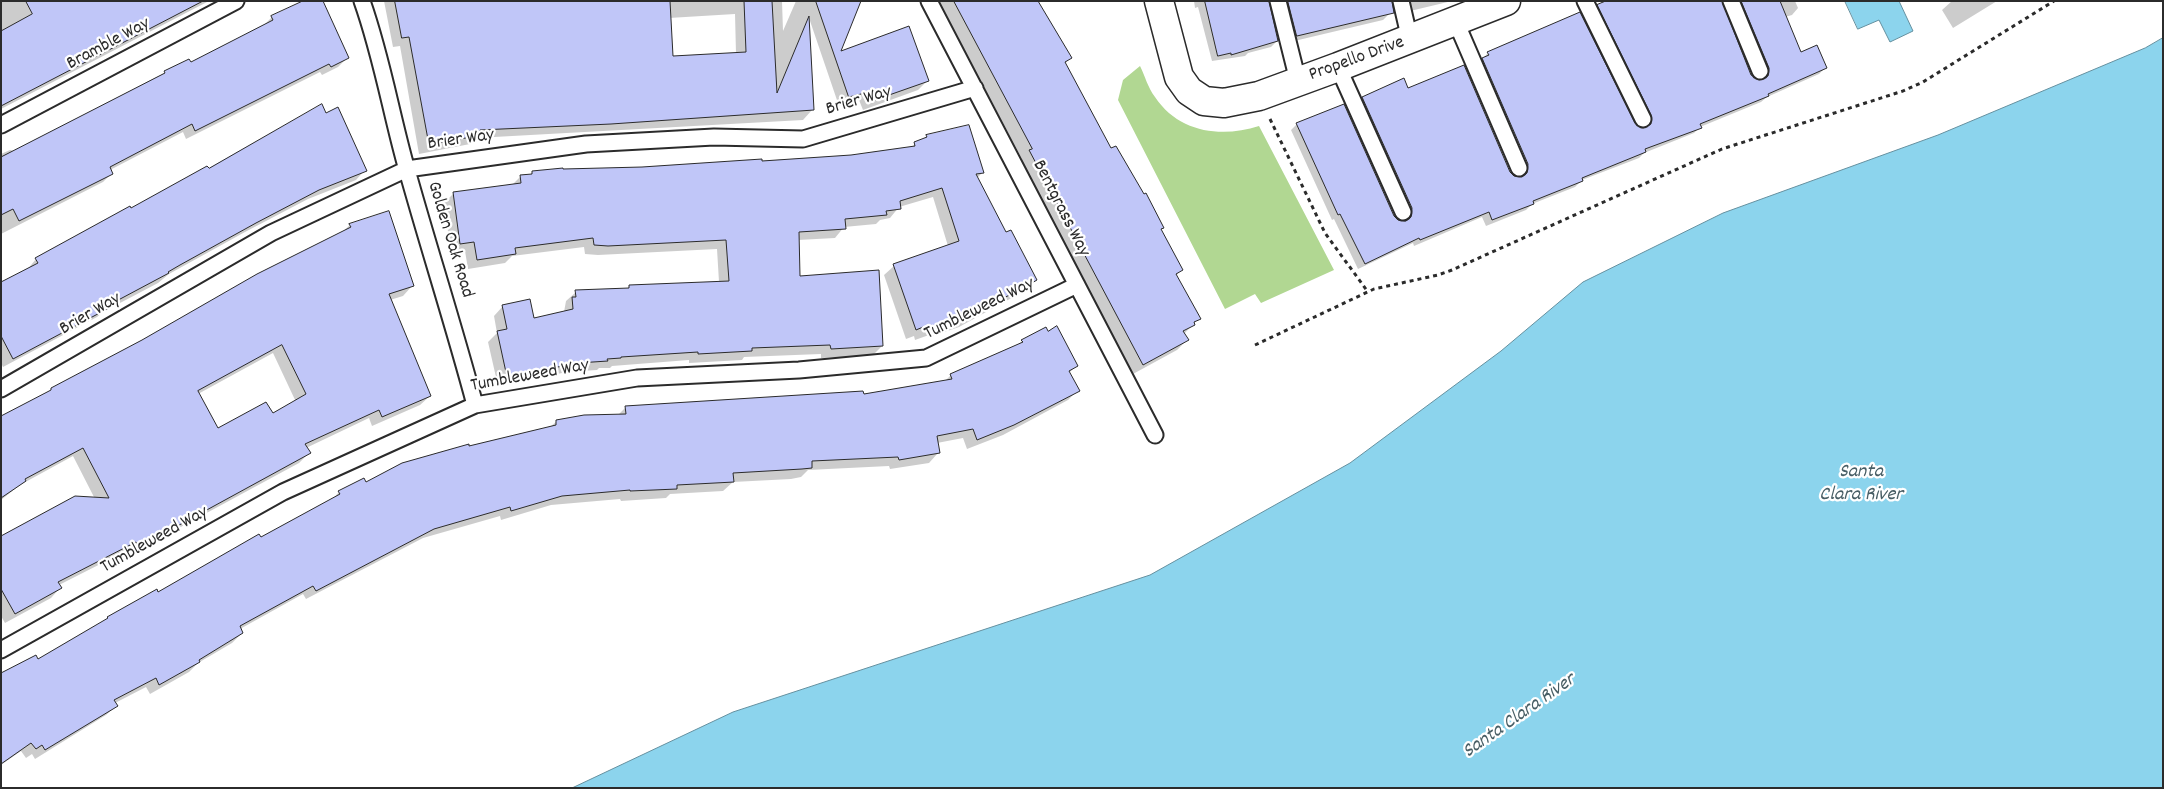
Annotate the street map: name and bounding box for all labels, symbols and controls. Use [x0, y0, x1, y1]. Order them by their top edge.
street label: Bramble Way [63, 14, 155, 76]
street label: Propello Drive [1306, 32, 1408, 88]
street label: Brier Way [824, 82, 894, 122]
street label: Brier Way [426, 125, 496, 157]
street label: Bentgrass Way [1026, 157, 1094, 261]
street label: Golden Oak Road [420, 179, 478, 301]
street label: Tumbleweed Way [921, 274, 1039, 346]
street label: Brier Way [56, 288, 126, 342]
street label: Tumbleweed Way [469, 355, 591, 399]
water label: Santa Clara River [1819, 461, 1903, 508]
street label: Tumbleweed Way [97, 502, 213, 580]
water label: Santa Clara River [1459, 669, 1581, 765]

